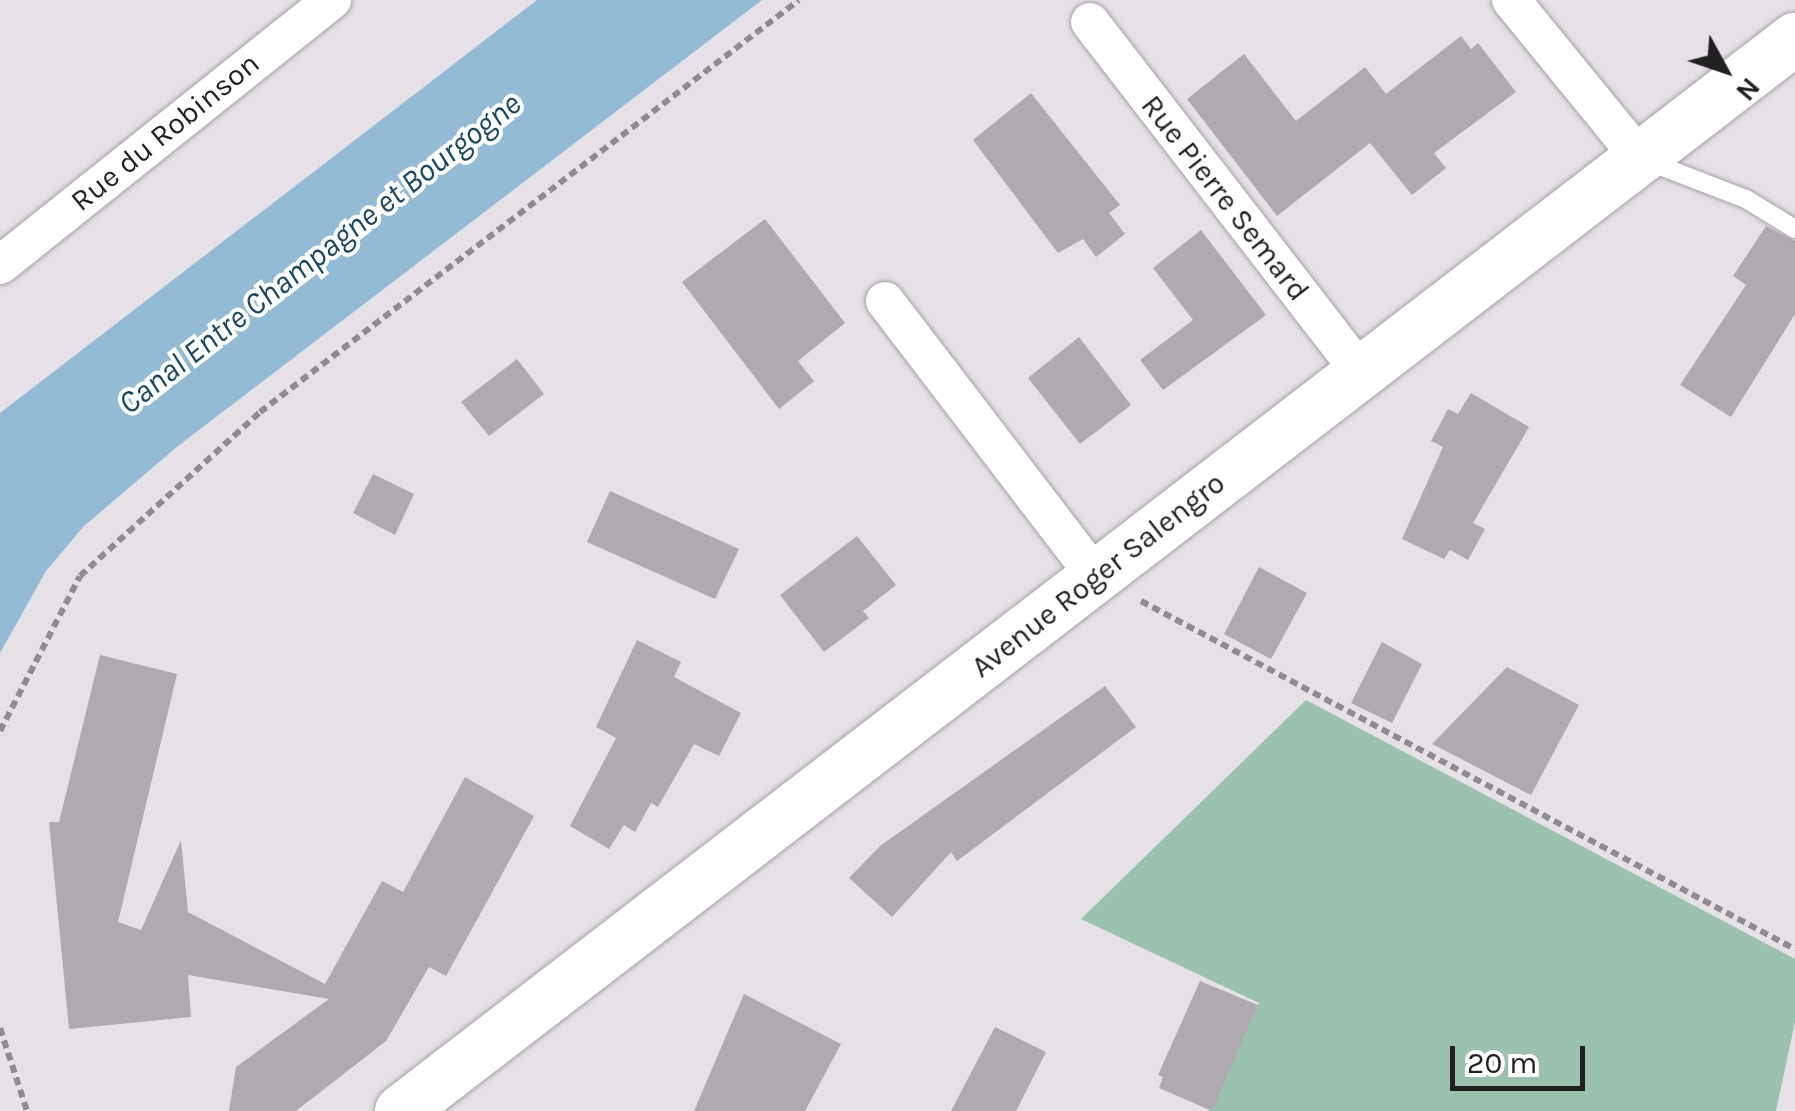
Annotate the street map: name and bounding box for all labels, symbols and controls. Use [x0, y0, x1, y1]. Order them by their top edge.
north arrow [1675, 20, 1775, 120]
street label: Rue du Robinson [64, 45, 266, 219]
text: N [1729, 71, 1767, 108]
water label: Canal Entre Champagne et Bourgogne [111, 85, 529, 423]
street label: Rue Pierre Semard [1134, 88, 1316, 308]
street label: Avenue Roger Salengro [964, 465, 1232, 685]
scale bar [1455, 1026, 1590, 1088]
text: 20 m [1467, 1045, 1537, 1081]

